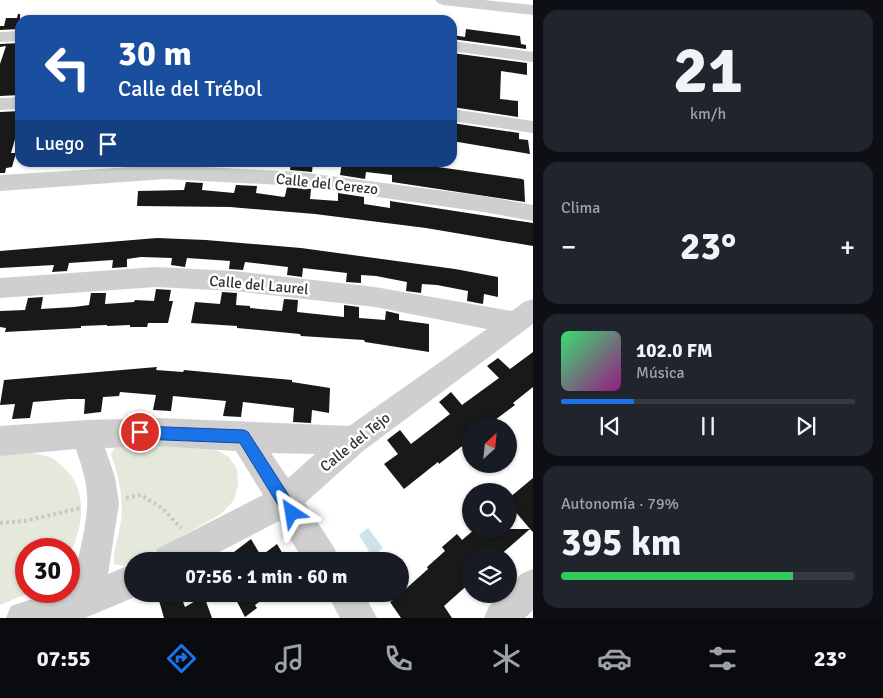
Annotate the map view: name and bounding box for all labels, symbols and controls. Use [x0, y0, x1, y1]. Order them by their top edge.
text: 21 [673, 31, 743, 111]
text: 30 m [118, 32, 192, 75]
icon: left [35, 35, 100, 100]
text: Calle del Trébol [118, 75, 263, 102]
text: km/h [690, 104, 726, 124]
icon: arrive [94, 130, 122, 158]
text: Luego [35, 132, 84, 156]
street label: Calle del Cerezo [275, 170, 379, 198]
text: Clima [561, 198, 600, 218]
text: 23° [680, 223, 736, 270]
text: − [561, 230, 576, 264]
text: + [840, 230, 855, 264]
street label: Calle del Laurel [209, 272, 309, 298]
text: 102.0 FM [636, 339, 713, 363]
text: Música [636, 363, 685, 383]
street label: Calle del Tejo [316, 408, 394, 476]
pin [119, 411, 161, 453]
icon: previous [596, 412, 624, 440]
icon: pause [694, 412, 722, 440]
icon: next [792, 412, 820, 440]
icon: arrive [126, 418, 154, 446]
north arrow [462, 418, 518, 472]
map controls [462, 418, 517, 603]
button: search [462, 483, 517, 538]
position arrow [265, 486, 317, 538]
text: Autonomía · 79% [561, 494, 679, 514]
text: 395 km [561, 519, 682, 566]
speed limit sign: 30 [15, 538, 80, 603]
button: layers [462, 548, 517, 603]
text: 07:56 · 1 min · 60 m [186, 565, 347, 589]
icon: directions [164, 641, 199, 676]
icon: music [272, 641, 307, 676]
icon: phone [381, 641, 416, 676]
icon: climate [489, 641, 524, 676]
icon: car [597, 641, 632, 676]
icon: filters [705, 641, 740, 676]
text: 07:55 [37, 645, 91, 672]
text: 23° [814, 645, 846, 672]

